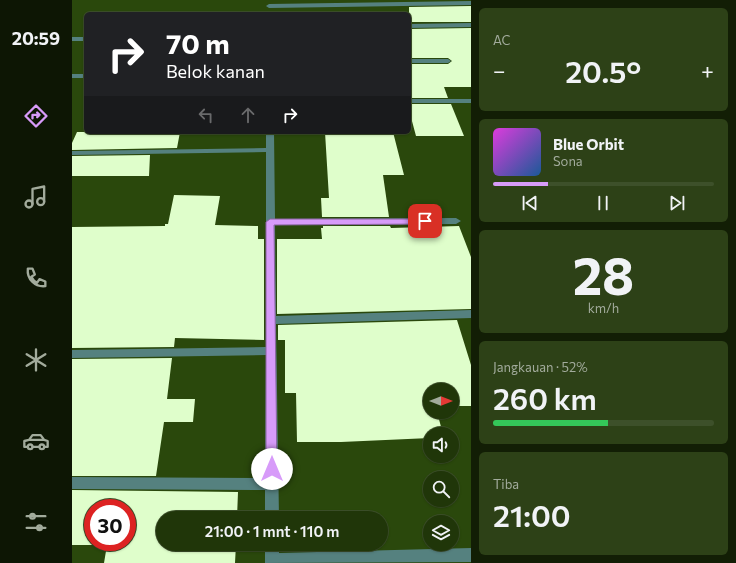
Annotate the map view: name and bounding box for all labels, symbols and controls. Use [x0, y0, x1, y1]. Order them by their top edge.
text: 70 m [166, 26, 230, 60]
text: 20:59 [12, 27, 60, 49]
icon: right [100, 28, 152, 80]
text: AC [493, 32, 511, 48]
text: 20.5° [565, 52, 641, 89]
text: − [493, 57, 506, 84]
text: + [701, 57, 714, 84]
text: Belok kanan [166, 60, 265, 82]
icon: directions [22, 102, 50, 130]
icon: left [195, 104, 217, 126]
icon: ahead [237, 104, 259, 126]
icon: right [279, 104, 301, 126]
text: Blue Orbit [553, 135, 624, 153]
text: Sona [553, 153, 583, 169]
icon: music [22, 183, 50, 211]
icon: previous [519, 192, 541, 214]
icon: pause [592, 192, 614, 214]
icon: next [666, 192, 688, 214]
pin [408, 204, 442, 238]
icon: arrive [414, 210, 436, 232]
text: 28 [573, 242, 634, 306]
icon: phone [22, 264, 50, 292]
text: km/h [588, 300, 619, 316]
icon: climate [22, 346, 50, 374]
text: Jangkauan · 52% [493, 359, 588, 375]
text: 260 km [493, 379, 597, 416]
north arrow [423, 383, 459, 419]
map controls [423, 383, 459, 551]
icon: car [22, 427, 50, 455]
button: sound [423, 427, 459, 463]
position arrow [251, 448, 293, 490]
button: search [423, 471, 459, 507]
text: Tiba [493, 476, 519, 492]
text: 21:00 [493, 496, 571, 533]
speed limit sign: 30 [84, 499, 136, 551]
icon: filters [22, 508, 50, 536]
button: layers [423, 515, 459, 551]
text: 21:00 · 1 mnt · 110 m [205, 522, 339, 540]

